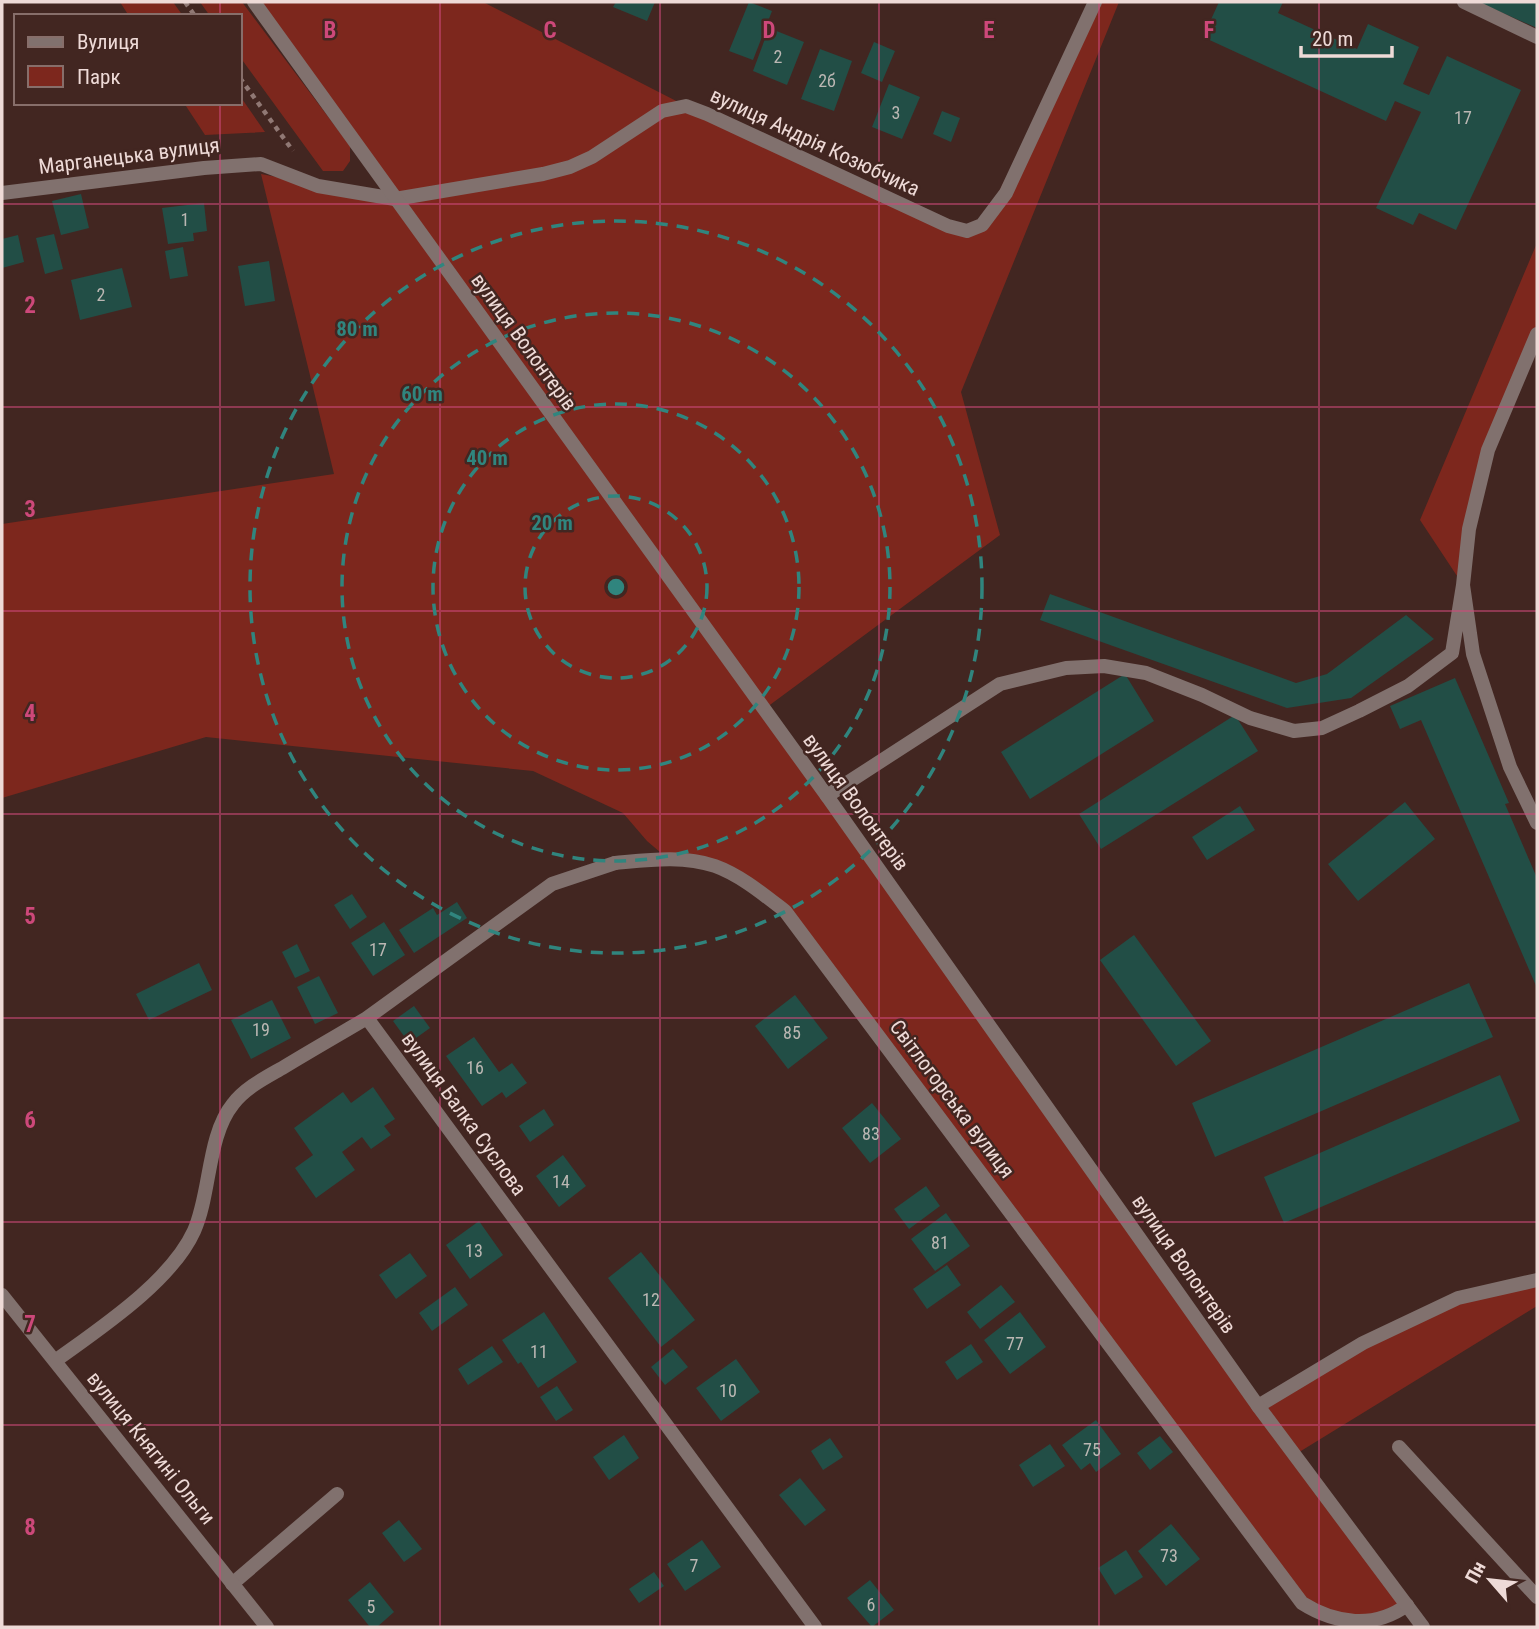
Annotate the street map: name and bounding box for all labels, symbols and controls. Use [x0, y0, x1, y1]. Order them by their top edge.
legend [14, 14, 242, 105]
scale bar [1301, 14, 1392, 58]
text: B [324, 17, 336, 44]
text: C [543, 17, 557, 44]
text: D [763, 17, 776, 44]
text: E [983, 17, 995, 44]
text: F [1204, 17, 1215, 44]
text: 20 m [1312, 27, 1353, 51]
text: Вулиця [77, 30, 139, 54]
house number: 2 [774, 46, 783, 67]
text: Парк [77, 65, 121, 89]
house number: 2б [818, 70, 836, 91]
street label: вулиця Андрія Козюбчика [707, 83, 923, 201]
house number: 3 [892, 102, 900, 123]
house number: 17 [1454, 107, 1472, 128]
street label: Марганецька вулиця [37, 133, 221, 179]
house number: 1 [181, 209, 189, 230]
street label: вулиця Волонтерів [466, 269, 582, 415]
house number: 2 [97, 284, 106, 305]
text: 2 [24, 292, 36, 319]
text: 80 m [336, 317, 378, 341]
text: 60 m [401, 382, 443, 406]
text: 40 m [466, 446, 508, 470]
text: 3 [24, 496, 36, 523]
text: 20 m [531, 511, 573, 535]
centre of rings [604, 575, 628, 599]
text: 4 [24, 700, 36, 727]
street label: вулиця Волонтерів [798, 729, 914, 875]
text: 5 [24, 903, 36, 930]
house number: 17 [369, 939, 387, 960]
street label: Світлогорська вулиця [885, 1015, 1019, 1183]
house number: 19 [252, 1019, 270, 1040]
house number: 85 [783, 1022, 801, 1043]
street label: вулиця Балка Суслова [397, 1028, 531, 1200]
house number: 16 [466, 1057, 484, 1078]
text: 6 [24, 1107, 36, 1134]
house number: 83 [862, 1123, 880, 1144]
house number: 14 [552, 1171, 570, 1192]
street label: вулиця Волонтерів [1127, 1190, 1241, 1338]
house number: 81 [931, 1232, 949, 1253]
house number: 13 [465, 1240, 483, 1261]
house number: 12 [642, 1289, 660, 1310]
text: 7 [24, 1311, 36, 1338]
house number: 77 [1006, 1333, 1024, 1354]
house number: 11 [530, 1341, 548, 1362]
street label: вулиця Княгині Ольги [82, 1367, 220, 1529]
house number: 10 [719, 1380, 737, 1401]
house number: 75 [1083, 1439, 1101, 1460]
text: 8 [24, 1514, 36, 1541]
house number: 73 [1160, 1545, 1178, 1566]
north arrow [1455, 1545, 1525, 1615]
house number: 7 [690, 1555, 699, 1576]
text: Пн [1460, 1558, 1491, 1587]
house number: 6 [867, 1594, 875, 1615]
house number: 5 [367, 1596, 376, 1617]

